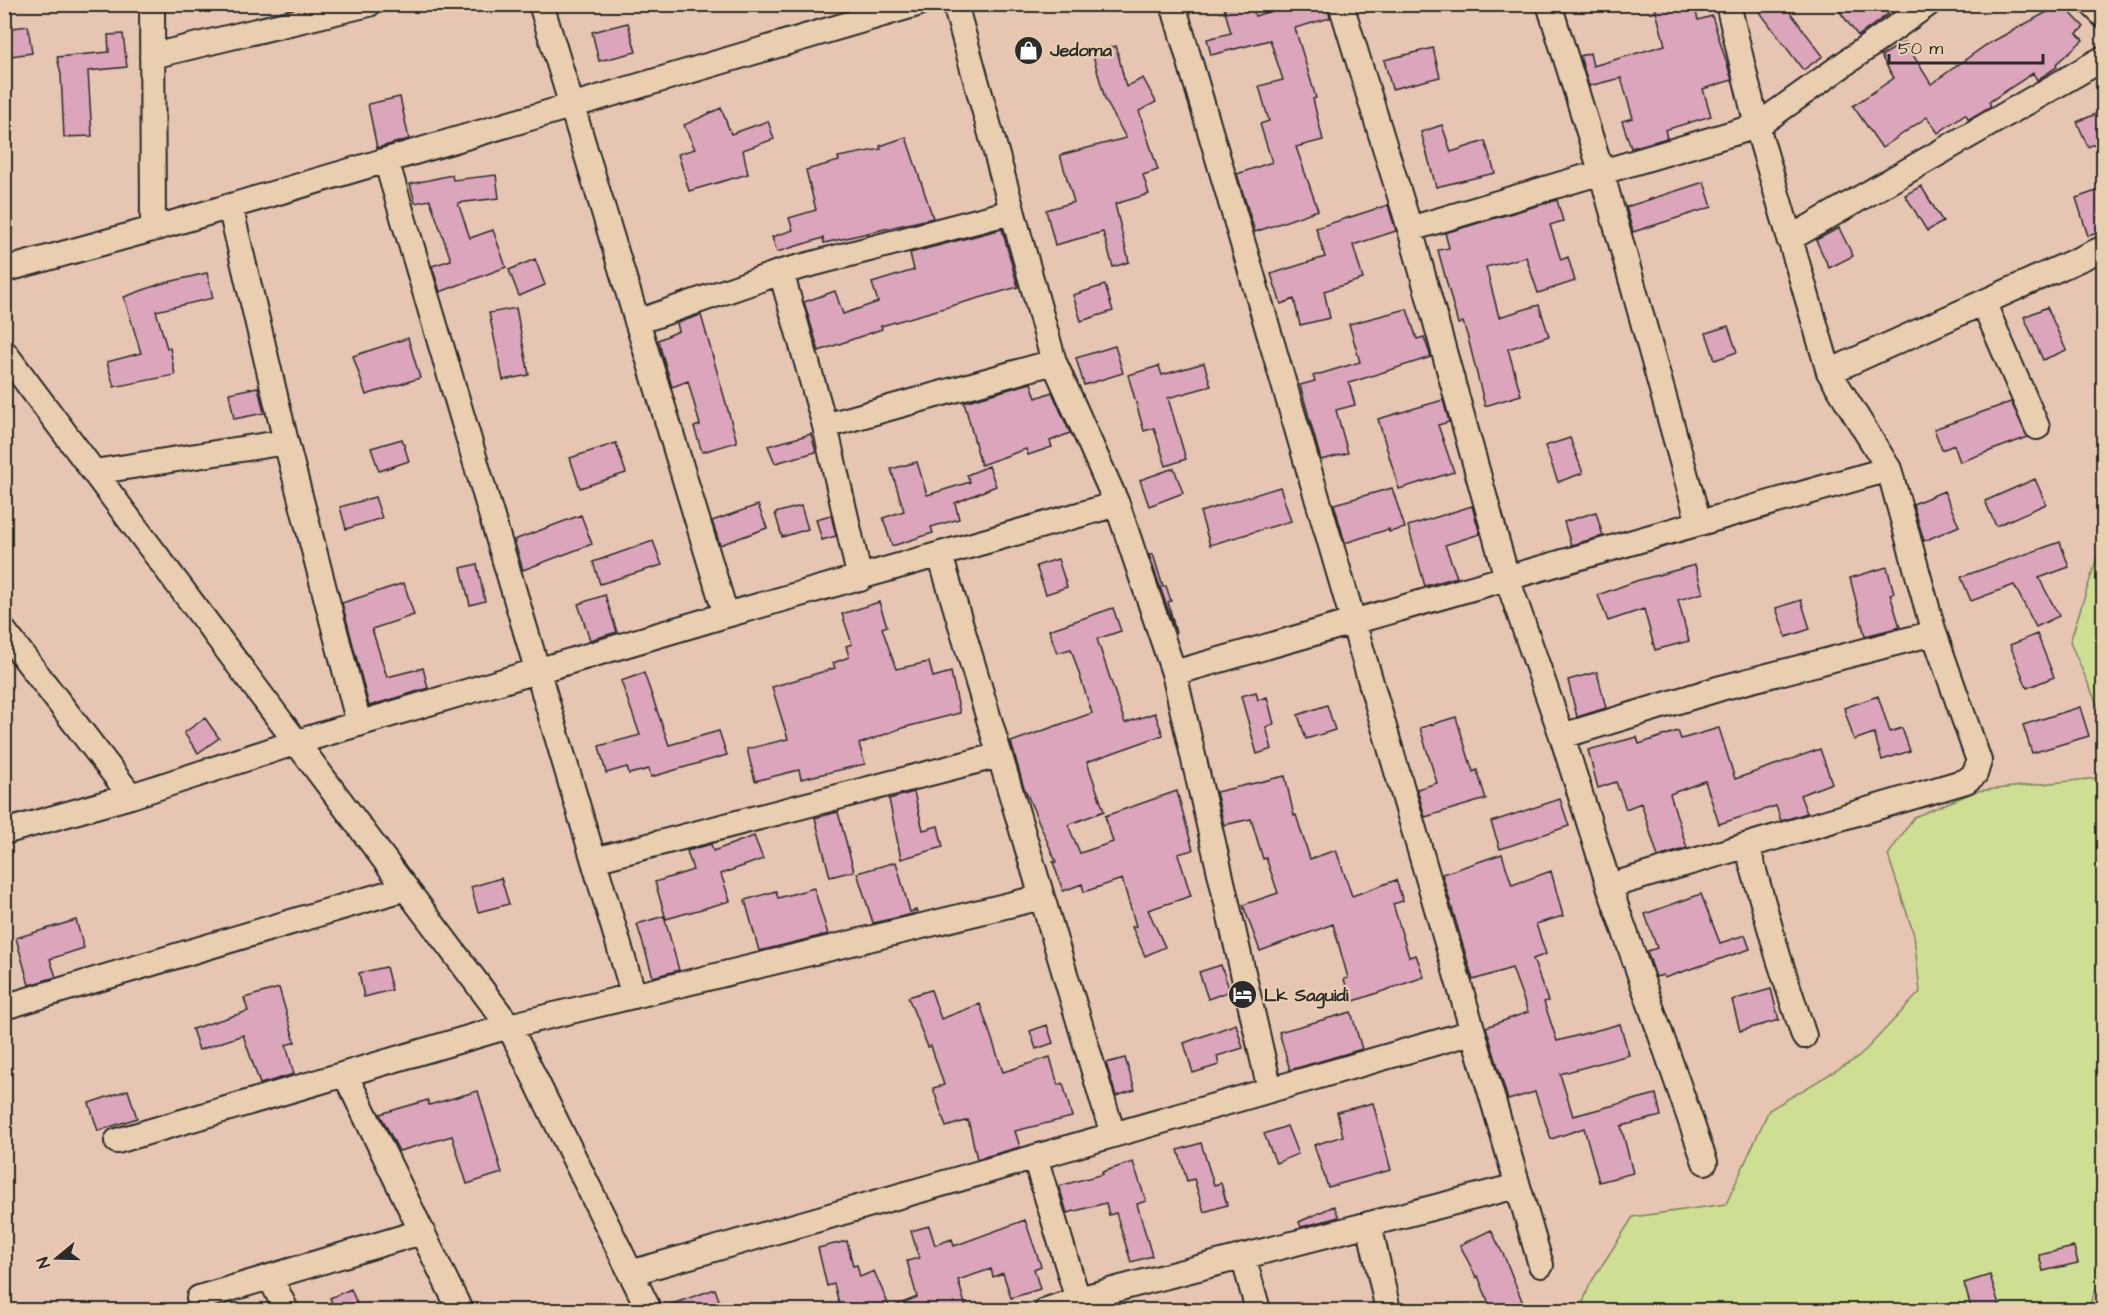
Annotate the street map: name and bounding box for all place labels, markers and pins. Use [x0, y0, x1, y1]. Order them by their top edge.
shop icon: Jedoma [1013, 34, 1045, 66]
place label: Jedoma [1049, 38, 1113, 63]
hotel icon: Lk Saguidi [1227, 979, 1259, 1011]
place label: Lk Saguidi [1264, 983, 1349, 1009]

